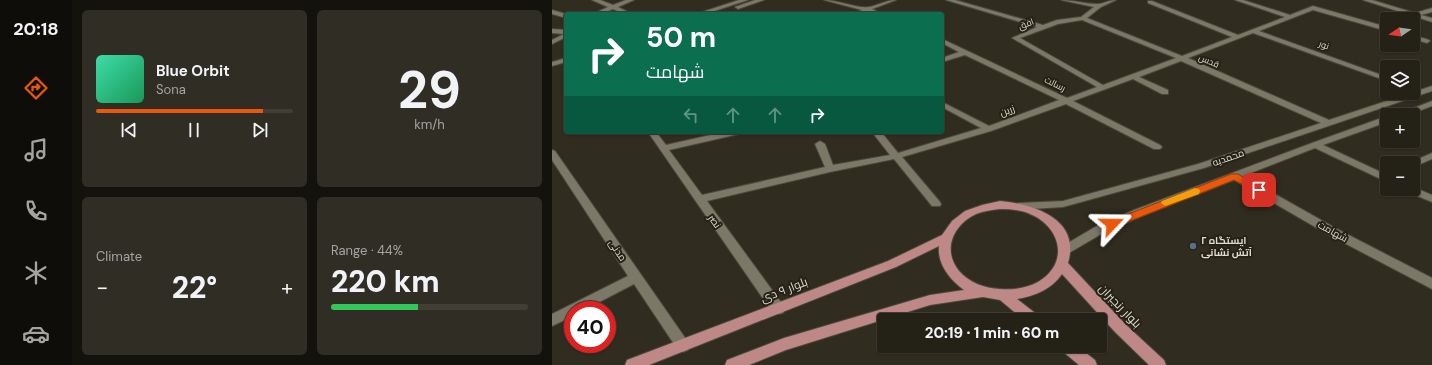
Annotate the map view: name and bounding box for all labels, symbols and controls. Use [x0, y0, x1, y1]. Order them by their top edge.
north arrow [1380, 12, 1420, 52]
map controls [1380, 12, 1420, 196]
street label: افق [1016, 15, 1036, 33]
text: 20:18 [13, 17, 59, 41]
text: 50 m [646, 19, 716, 56]
icon: right [580, 28, 632, 80]
street label: نور [1316, 37, 1331, 52]
street label: قدس [1197, 51, 1221, 71]
text: 29 [398, 56, 461, 124]
text: شهامت [646, 60, 704, 84]
button: layers [1380, 60, 1420, 100]
text: Blue Orbit [156, 61, 230, 81]
icon: directions [22, 74, 50, 102]
street label: رسالت [1042, 74, 1068, 94]
text: Sona [156, 81, 186, 98]
street label: زرین [998, 102, 1016, 119]
icon: left [680, 104, 702, 126]
icon: ahead [722, 104, 744, 126]
icon: ahead [764, 104, 786, 126]
icon: right [806, 104, 828, 126]
button: + [1380, 108, 1420, 148]
text: km/h [414, 116, 445, 133]
icon: previous [118, 119, 140, 141]
icon: pause [183, 119, 205, 141]
icon: next [249, 119, 271, 141]
icon: music [22, 136, 50, 164]
street label: محمدیه [1210, 146, 1246, 169]
button: − [1380, 156, 1420, 196]
pin [1242, 173, 1276, 207]
icon: arrive [1248, 179, 1270, 201]
icon: phone [22, 197, 50, 225]
position arrow [1091, 203, 1133, 245]
street label: نصر [705, 211, 724, 231]
street label: شهامت [1315, 218, 1350, 245]
place label: ایستگاه ۲ آتش نشانی [1201, 234, 1253, 259]
street label: مدنی [606, 237, 629, 264]
marker: ایستگاه ۲ آتش نشانی [1188, 241, 1198, 251]
text: Range · 44% [331, 242, 403, 259]
text: Climate [96, 248, 142, 265]
icon: climate [22, 259, 50, 287]
text: 220 km [331, 262, 440, 301]
text: 22° [172, 268, 217, 307]
text: − [96, 273, 108, 302]
text: + [281, 273, 293, 302]
street label: بلوار ۹ دی [758, 274, 810, 306]
street label: بلوار رنجبران [1095, 281, 1145, 331]
speed limit sign: 40 [564, 301, 616, 353]
icon: car [22, 320, 50, 348]
text: 20:19 · 1 min · 60 m [925, 323, 1059, 343]

